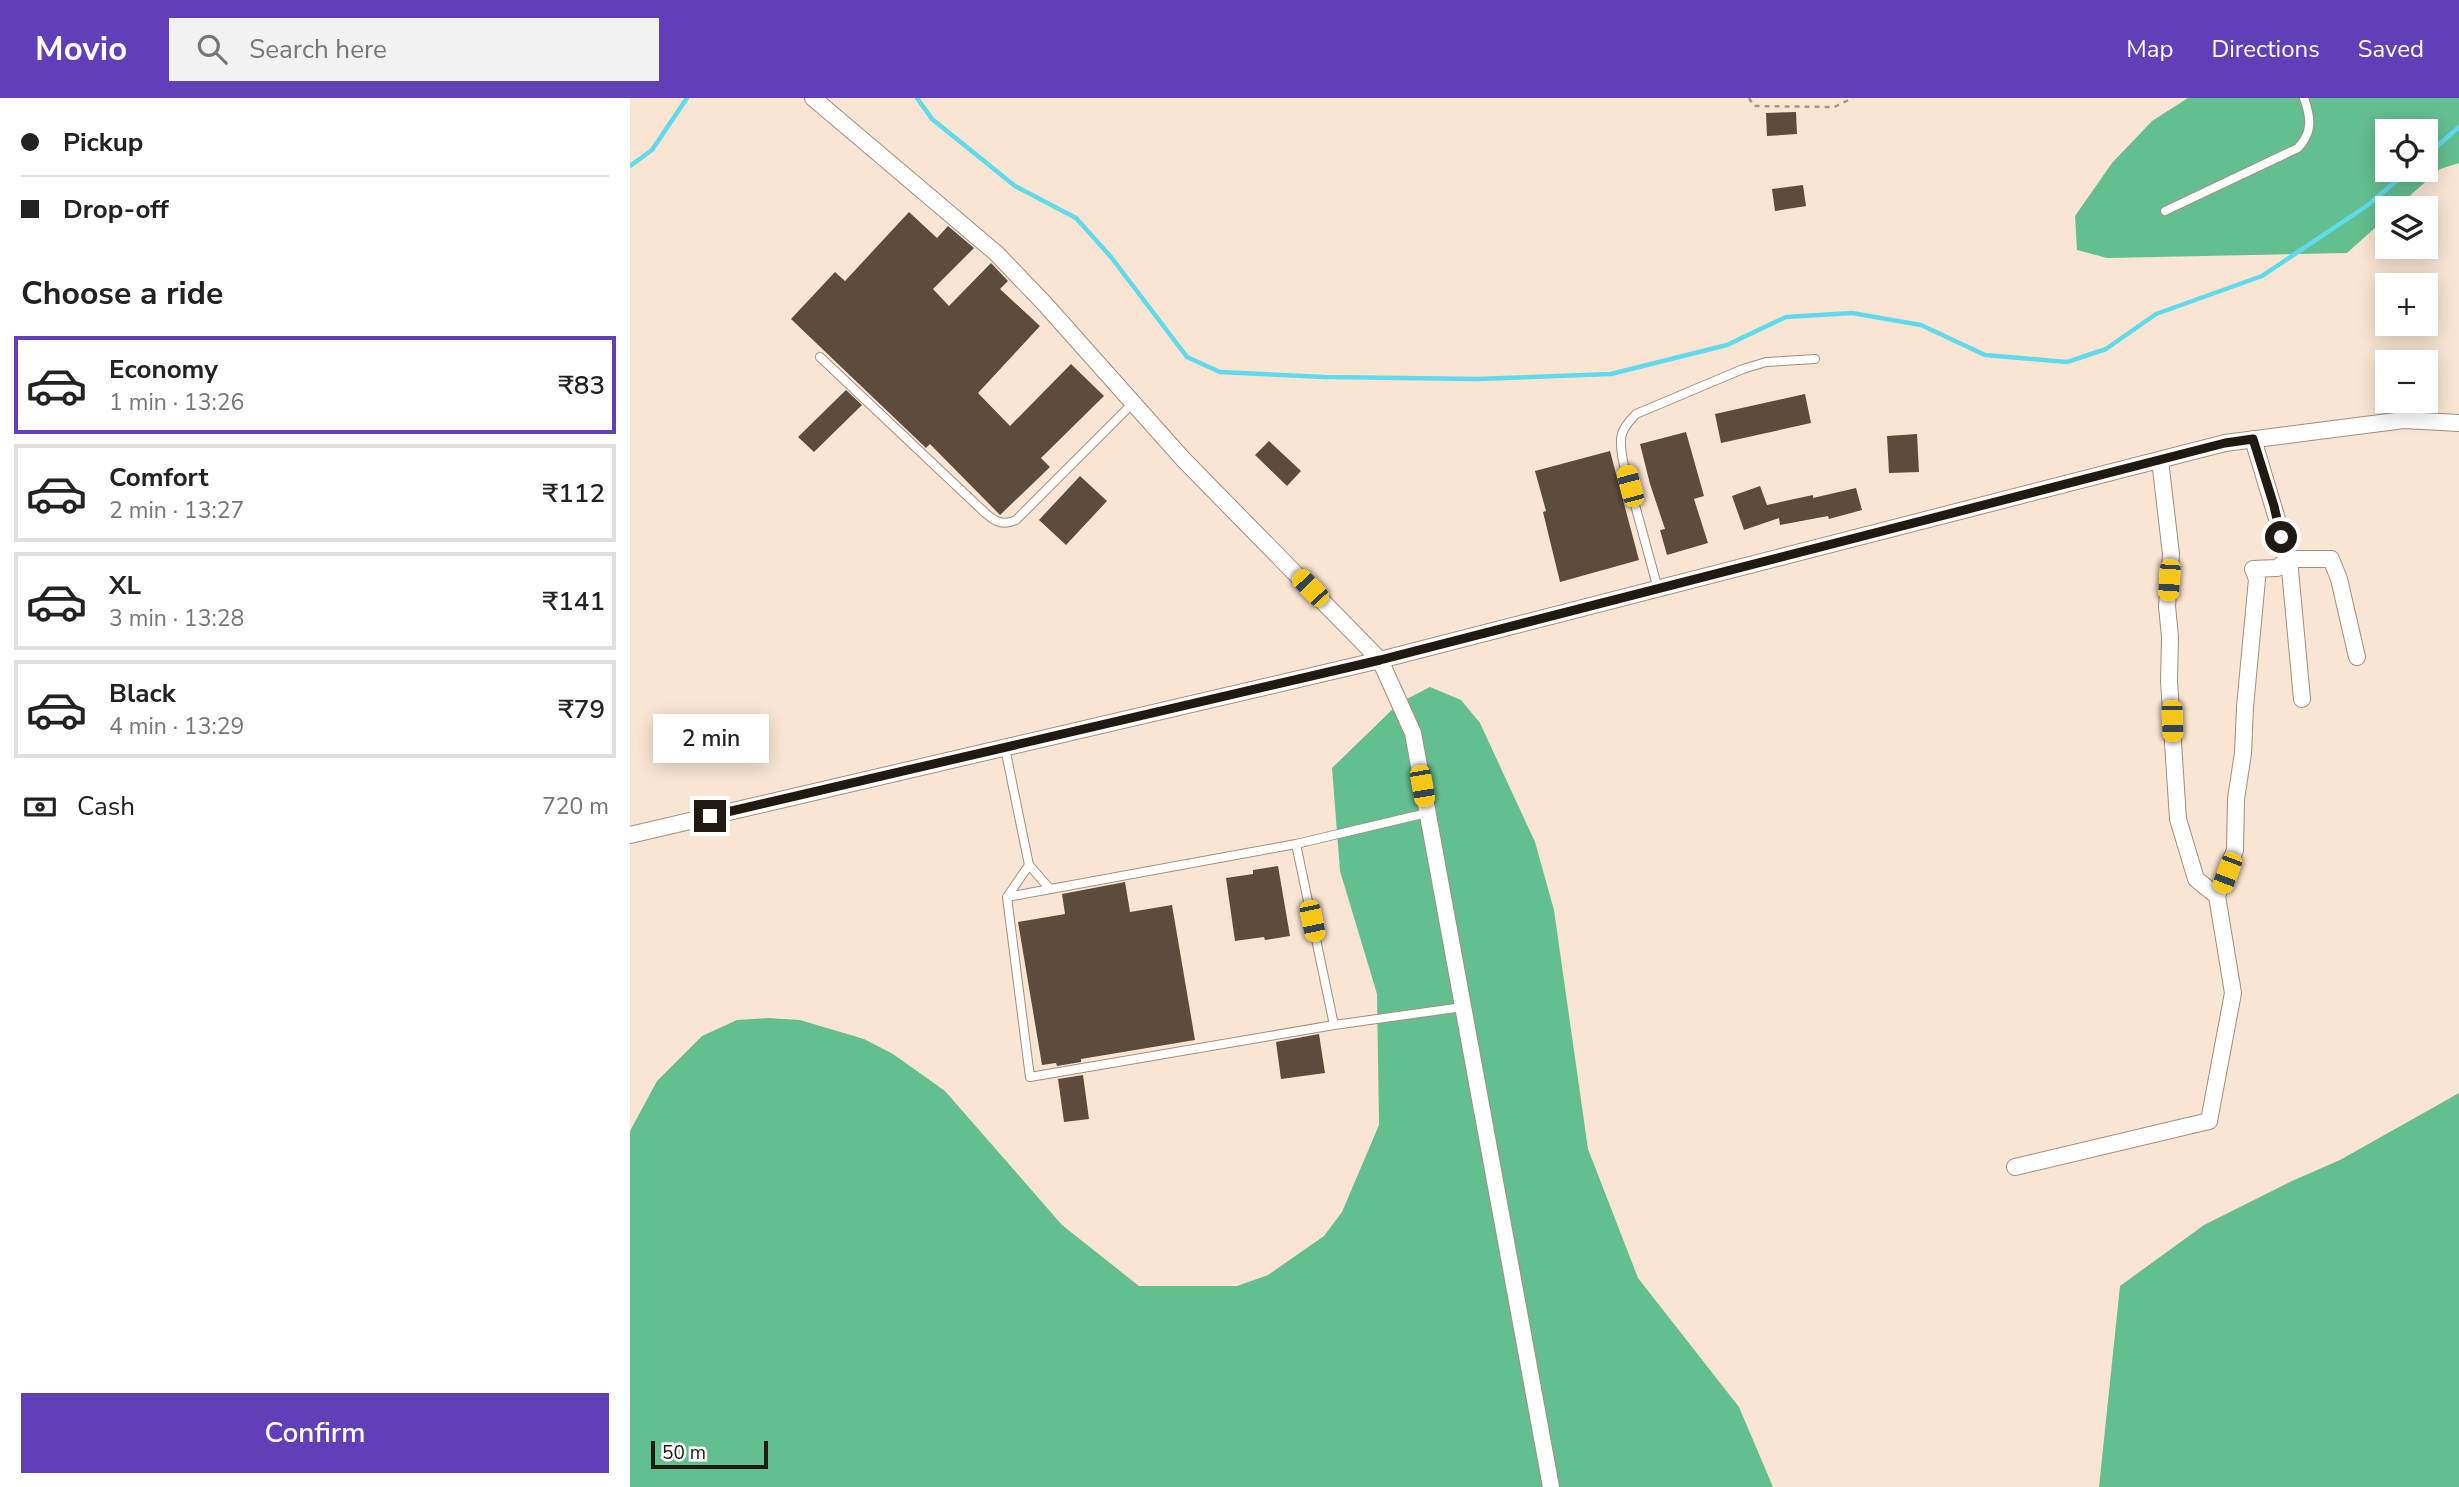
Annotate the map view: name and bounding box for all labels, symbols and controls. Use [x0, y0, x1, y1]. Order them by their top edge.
search box [169, 18, 659, 81]
text: Movio [35, 27, 127, 72]
icon: search [193, 30, 231, 68]
text: Search here [249, 32, 387, 67]
text: Map [2126, 33, 2173, 65]
text: Directions [2211, 33, 2320, 65]
text: Saved [2358, 33, 2424, 65]
map controls [2375, 119, 2438, 413]
button: locate [2375, 119, 2438, 182]
text: Pickup [63, 125, 143, 160]
text: Drop-off [63, 192, 169, 227]
button: layers [2375, 196, 2438, 259]
text: Choose a ride [21, 272, 223, 315]
button: + [2375, 273, 2438, 336]
button: − [2375, 350, 2438, 413]
text: Economy [109, 352, 218, 387]
icon: car [25, 354, 88, 417]
text: ₹83 [558, 368, 605, 403]
text: 1 min · 13:26 [109, 387, 244, 418]
text: Comfort [109, 460, 209, 495]
icon: car [25, 462, 88, 525]
car [1615, 463, 1646, 509]
text: ₹112 [543, 476, 605, 511]
text: 2 min · 13:27 [109, 495, 244, 526]
route start [2265, 521, 2297, 553]
car [2158, 558, 2181, 602]
car [1288, 566, 1333, 610]
text: XL [109, 568, 141, 603]
icon: car [25, 570, 88, 633]
text: ₹141 [543, 584, 605, 619]
text: 3 min · 13:28 [109, 603, 244, 634]
text: Black [109, 676, 176, 711]
icon: car [25, 678, 88, 741]
text: ₹79 [558, 692, 605, 727]
car [2161, 700, 2184, 742]
text: 4 min · 13:29 [109, 711, 244, 742]
callout: 2 min [652, 714, 768, 764]
text: 2 min [682, 723, 740, 754]
car [1409, 763, 1436, 809]
icon: cash [21, 788, 59, 826]
text: Cash [77, 789, 135, 824]
text: 720 m [542, 791, 609, 822]
route end [694, 800, 726, 832]
car [2210, 850, 2245, 896]
car [1298, 898, 1327, 944]
button: Confirm [21, 1393, 609, 1473]
scale bar [651, 1438, 768, 1470]
text: 50 m [662, 1440, 706, 1466]

